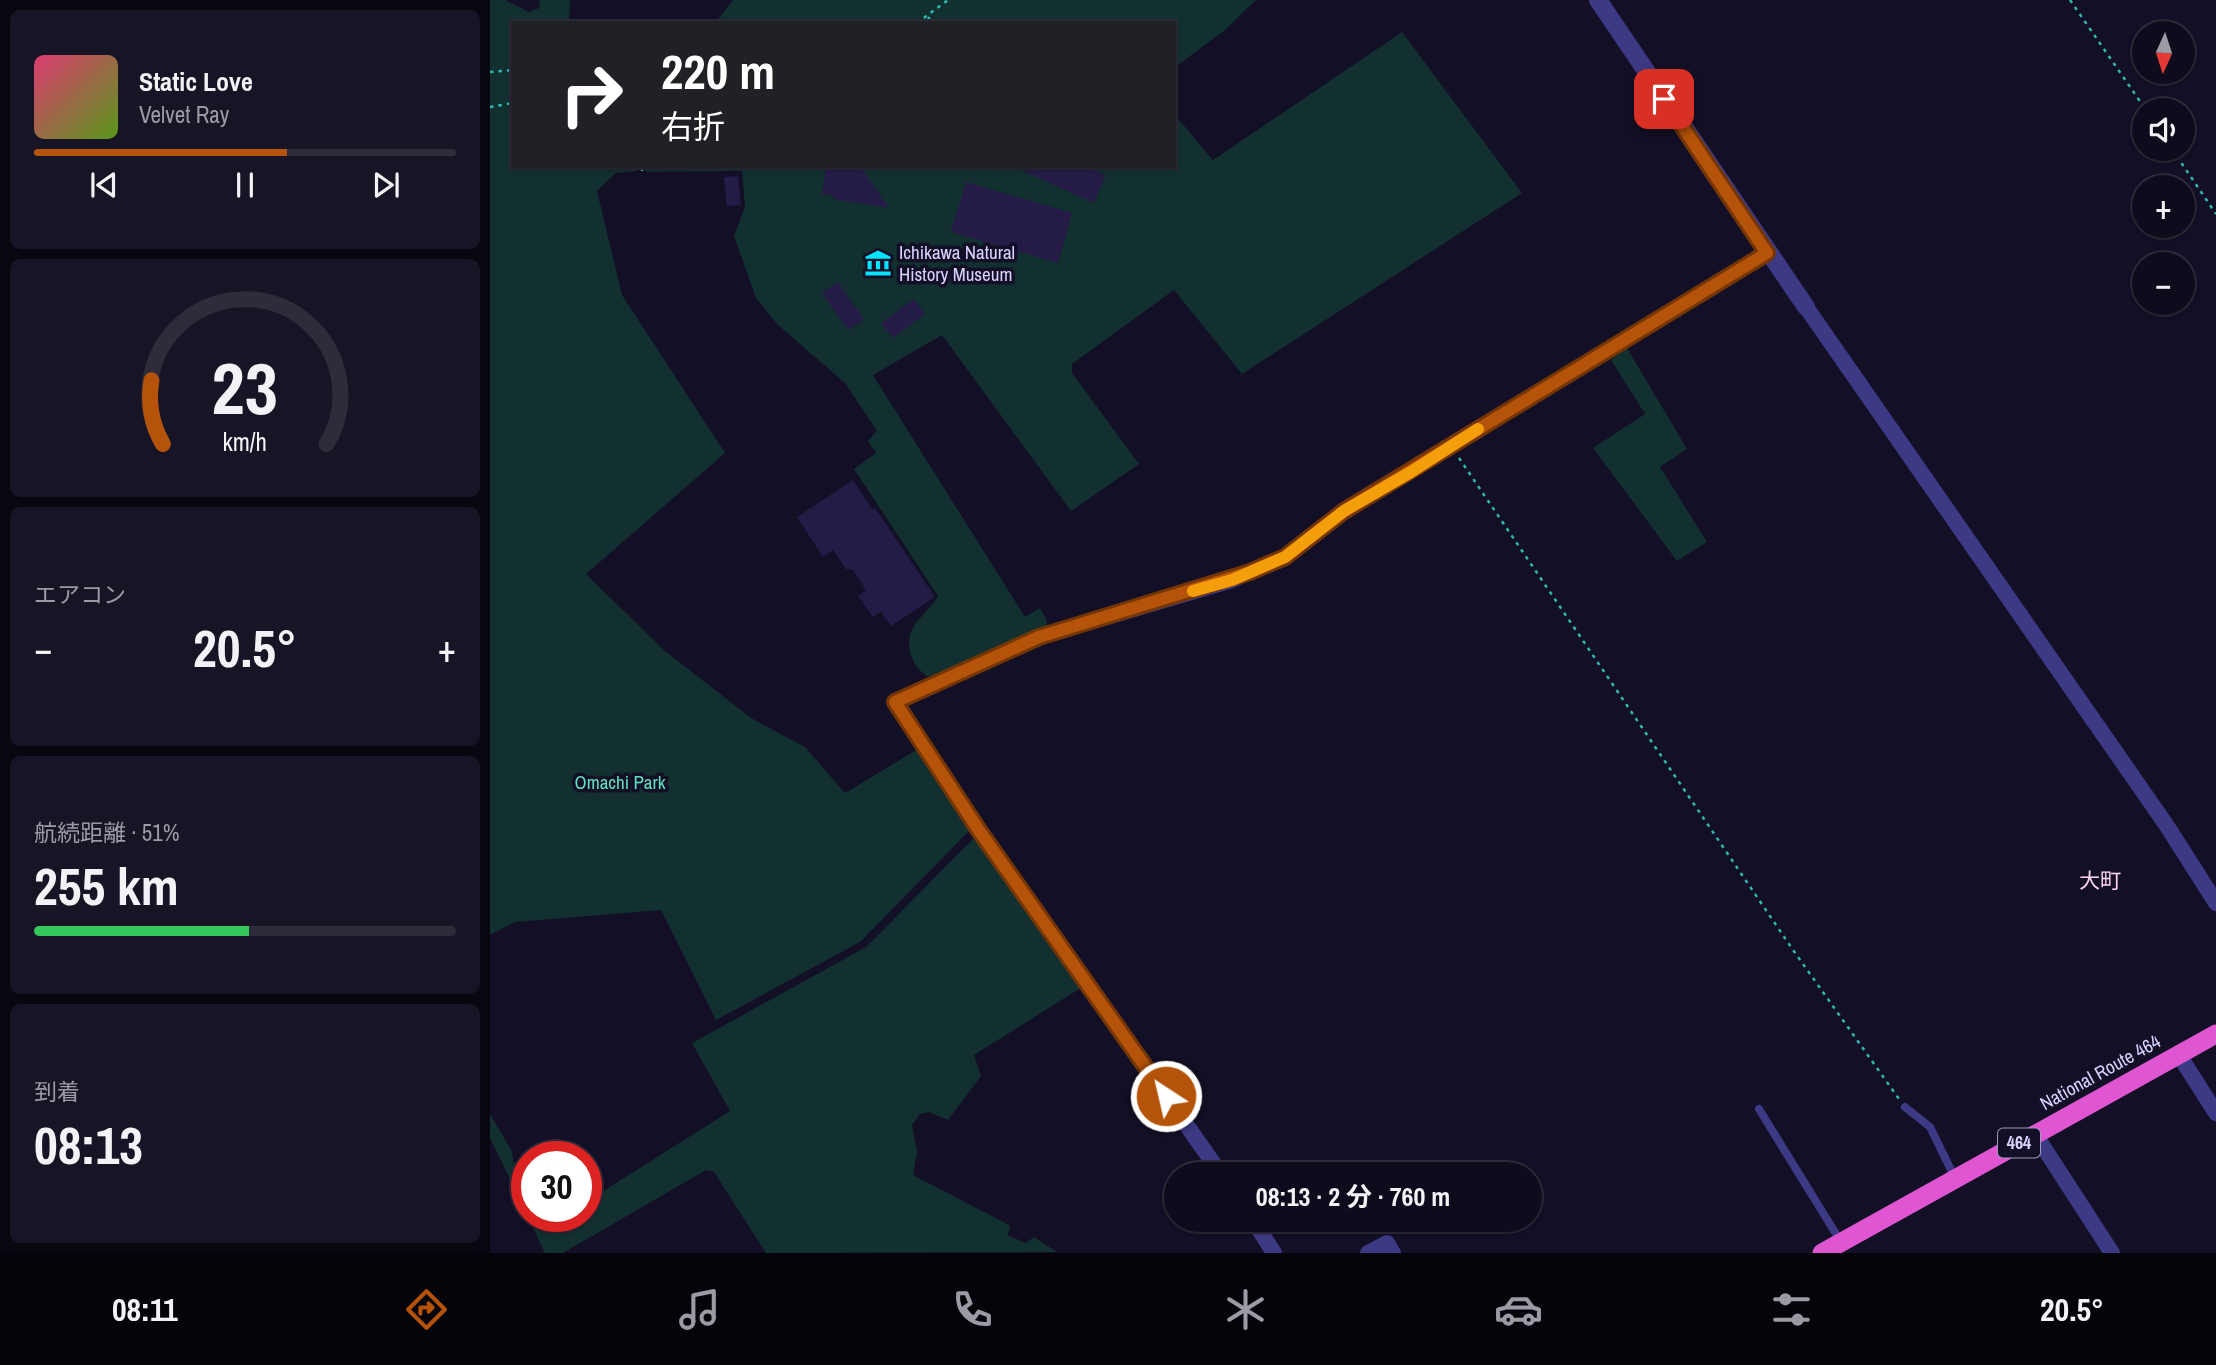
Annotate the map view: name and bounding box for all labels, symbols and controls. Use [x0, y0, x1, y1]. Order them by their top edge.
north arrow [2132, 21, 2194, 84]
map controls [2132, 21, 2195, 315]
text: 220 m [661, 38, 775, 104]
icon: right [546, 49, 637, 140]
text: Static Love [139, 64, 253, 99]
pin [1634, 69, 1694, 129]
icon: arrive [1645, 80, 1683, 118]
button: sound [2132, 98, 2195, 161]
text: Velvet Ray [139, 99, 229, 130]
text: 右折 [661, 105, 725, 148]
icon: previous [85, 166, 123, 204]
icon: pause [226, 166, 264, 204]
icon: next [367, 166, 405, 204]
button: + [2132, 175, 2195, 238]
place label: Ichikawa Natural History Museum [899, 239, 1015, 287]
museum icon: Ichikawa Natural History Museum [863, 248, 893, 278]
button: − [2132, 252, 2195, 315]
text: 23 [212, 339, 278, 437]
text: km/h [223, 425, 267, 459]
text: エアコン [34, 579, 126, 610]
text: 20.5° [193, 613, 297, 683]
text: − [34, 623, 52, 674]
text: + [438, 623, 456, 674]
park label: Omachi Park [575, 769, 666, 795]
text: 航続距離 · 51% [34, 817, 179, 848]
text: 255 km [34, 851, 179, 921]
district label: 大町 [2079, 866, 2121, 895]
street label: National Route 464 [2035, 1028, 2165, 1116]
position arrow [1129, 1059, 1203, 1133]
text: 到着 [34, 1076, 80, 1107]
text: 08:13 [34, 1110, 143, 1180]
road number: 464 [1998, 1128, 2040, 1158]
speed limit sign: 30 [511, 1141, 602, 1232]
text: 08:13 · 2 分 · 760 m [1256, 1179, 1450, 1214]
icon: directions [402, 1285, 451, 1334]
icon: music [675, 1285, 724, 1334]
icon: phone [948, 1285, 997, 1334]
icon: climate [1221, 1285, 1270, 1334]
icon: car [1494, 1285, 1543, 1334]
icon: filters [1767, 1285, 1816, 1334]
text: 08:11 [112, 1288, 178, 1331]
text: 20.5° [2040, 1288, 2104, 1331]

